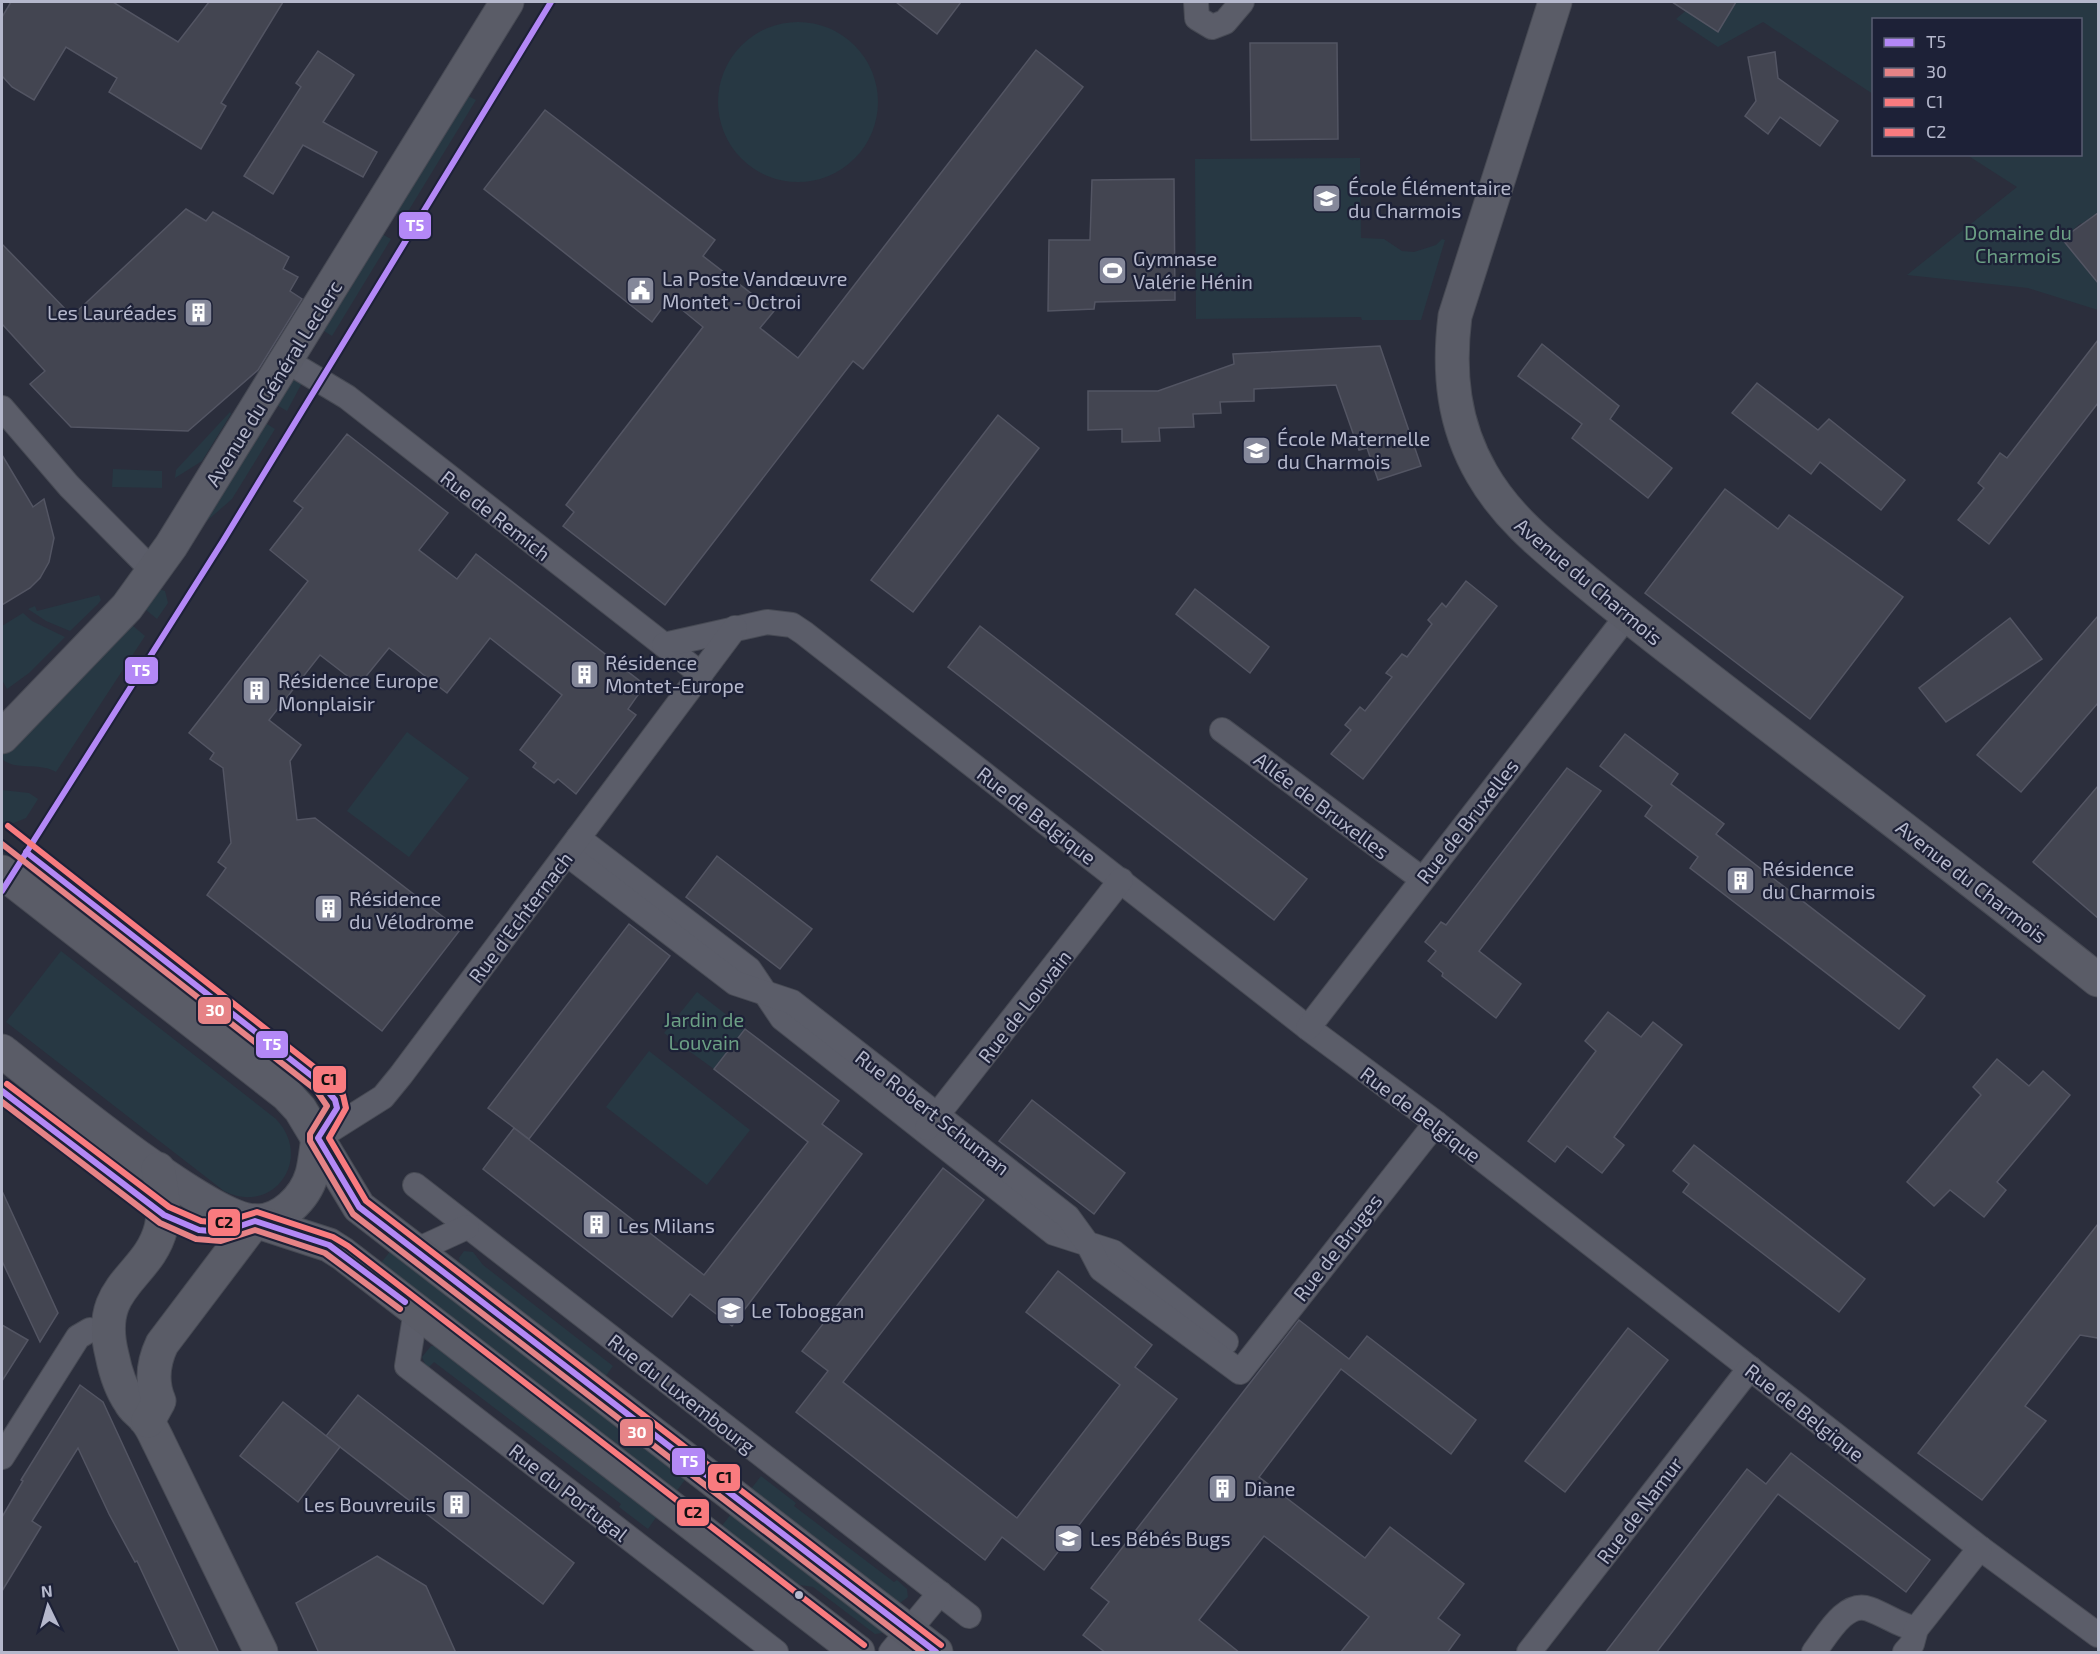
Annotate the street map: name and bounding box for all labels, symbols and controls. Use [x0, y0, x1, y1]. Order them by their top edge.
legend [1872, 18, 2082, 156]
text: T5 [1926, 30, 1946, 52]
text: 30 [1926, 60, 1947, 82]
text: C1 [1926, 90, 1943, 112]
text: C2 [1926, 120, 1946, 142]
place label: École Élémentaire du Charmois [1348, 175, 1511, 222]
school or university icon: École Élémentaire du Charmois [1311, 183, 1343, 215]
line badge: T5 [398, 211, 432, 240]
text: T5 [406, 215, 424, 234]
park label: Domaine du Charmois [1964, 220, 2072, 267]
place label: Gymnase Valérie Hénin [1133, 246, 1253, 293]
sports icon: Gymnase Valérie Hénin [1096, 254, 1128, 286]
place label: La Poste Vandœuvre Montet - Octroi [662, 266, 848, 313]
public building icon: La Poste Vandœuvre Montet - Octroi [625, 274, 657, 306]
street label: Avenue du Général Leclerc [200, 275, 346, 490]
building icon: Les Lauréades [182, 296, 214, 328]
place label: Les Lauréades [47, 300, 177, 324]
place label: École Maternelle du Charmois [1277, 426, 1430, 473]
school or university icon: École Maternelle du Charmois [1240, 434, 1272, 466]
street label: Rue de Remich [436, 465, 556, 565]
street label: Avenue du Charmois [1510, 512, 1668, 650]
place label: Résidence Montet-Europe [605, 650, 744, 697]
line badge: T5 [124, 656, 159, 685]
building icon: Résidence Montet-Europe [568, 658, 600, 690]
text: T5 [132, 660, 150, 679]
place label: Résidence Europe Monplaisir [278, 668, 439, 715]
building icon: Résidence Europe Monplaisir [241, 675, 273, 707]
street label: Allée de Bruxelles [1250, 746, 1394, 864]
street label: Rue de Bruxelles [1411, 754, 1523, 888]
street label: Rue de Belgique [973, 761, 1101, 869]
street label: Avenue du Charmois [1892, 815, 2052, 947]
street label: Rue d'Echternach [463, 847, 577, 987]
place label: Résidence du Charmois [1762, 856, 1875, 903]
building icon: Résidence du Charmois [1725, 864, 1757, 896]
place label: Résidence du Vélodrome [349, 886, 474, 933]
building icon: Résidence du Vélodrome [312, 893, 344, 925]
street label: Rue de Louvain [972, 945, 1076, 1067]
line badge: 30 [197, 996, 232, 1025]
text: 30 [205, 1000, 225, 1019]
park label: Jardin de Louvain [664, 1007, 744, 1054]
line badge: T5 [255, 1030, 289, 1059]
text: T5 [263, 1034, 281, 1053]
street label: Rue Robert Schuman [851, 1044, 1015, 1180]
street label: Rue de Belgique [1356, 1061, 1486, 1167]
line badge: C1 [312, 1065, 347, 1094]
text: C1 [321, 1069, 337, 1088]
street label: Rue de Bruges [1288, 1189, 1386, 1305]
line badge: C2 [207, 1208, 241, 1237]
building icon: Les Milans [581, 1209, 613, 1241]
text: C2 [215, 1212, 233, 1231]
place label: Les Milans [618, 1213, 715, 1237]
school or university icon: Le Toboggan [714, 1294, 746, 1326]
place label: Le Toboggan [751, 1298, 864, 1322]
street label: Rue du Luxembourg [604, 1328, 760, 1458]
street label: Rue de Belgique [1741, 1358, 1869, 1466]
line badge: 30 [619, 1418, 654, 1447]
text: 30 [627, 1422, 647, 1441]
street label: Rue du Portugal [505, 1438, 633, 1546]
line badge: T5 [671, 1447, 706, 1476]
text: T5 [680, 1451, 698, 1470]
street label: Rue de Namur [1591, 1452, 1687, 1568]
line badge: C1 [707, 1463, 741, 1492]
text: C1 [716, 1467, 732, 1486]
building icon: Diane [1207, 1472, 1239, 1504]
place label: Diane [1244, 1476, 1296, 1500]
building icon: Les Bouvreuils [441, 1488, 473, 1520]
place label: Les Bouvreuils [304, 1492, 436, 1516]
line badge: C2 [676, 1498, 710, 1527]
text: C2 [684, 1502, 702, 1521]
school or university icon: Les Bébés Bugs [1053, 1522, 1085, 1554]
place label: Les Bébés Bugs [1090, 1526, 1231, 1550]
north arrow [18, 1576, 78, 1636]
text: N [40, 1581, 53, 1601]
unlabelled marker [793, 1589, 805, 1601]

